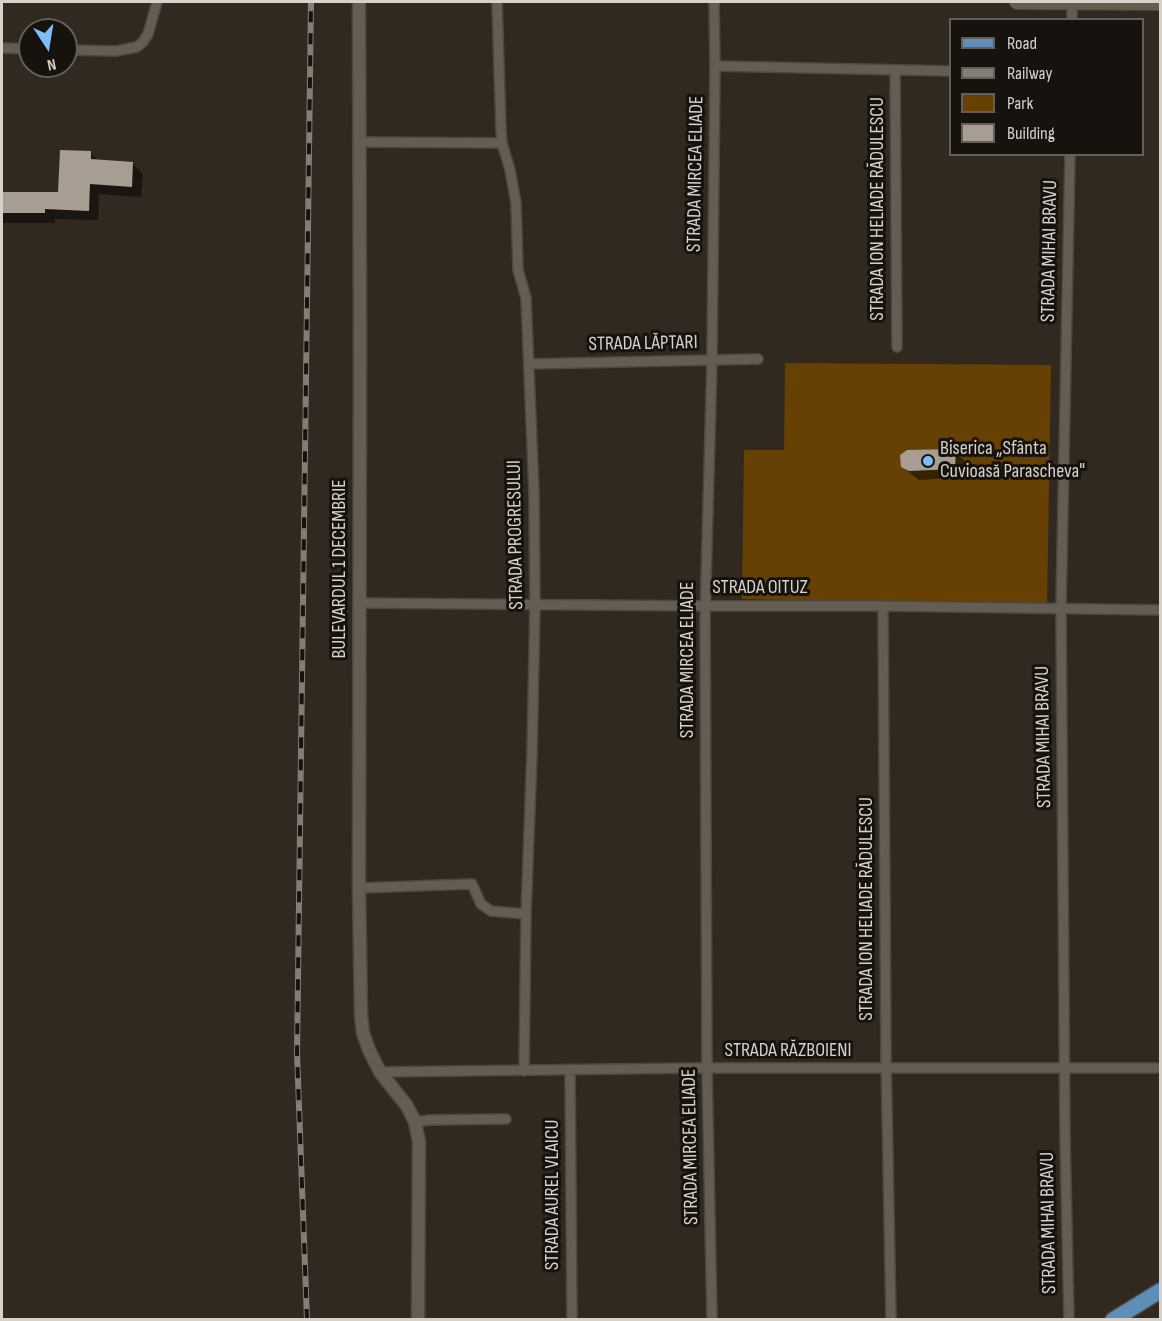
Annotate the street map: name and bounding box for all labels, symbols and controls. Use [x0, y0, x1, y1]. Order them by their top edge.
north arrow [18, 18, 78, 78]
legend [949, 18, 1144, 156]
text: Road [1007, 33, 1037, 54]
text: N [45, 54, 58, 74]
text: Railway [1007, 63, 1052, 84]
text: Park [1007, 93, 1033, 114]
street label: STRADA MIRCEA ELIADE [683, 96, 709, 252]
street label: STRADA ION HELIADE RĂDULESCU [866, 97, 890, 321]
text: Building [1007, 123, 1055, 144]
street label: STRADA MIHAI BRAVU [1037, 180, 1063, 322]
street label: STRADA LĂPTARI [588, 331, 698, 357]
place label: Biserica „Sfânta Cuvioasă Parascheva" [940, 437, 1085, 484]
marker: Biserica „Sfânta Cuvioasă Parascheva" [921, 454, 935, 468]
street label: STRADA PROGRESULUI [503, 460, 529, 610]
street label: BULEVARDUL 1 DECEMBRIE [328, 479, 352, 659]
street label: STRADA OITUZ [712, 576, 808, 600]
street label: STRADA MIRCEA ELIADE [676, 582, 700, 738]
street label: STRADA MIHAI BRAVU [1031, 666, 1057, 808]
street label: STRADA ION HELIADE RĂDULESCU [855, 797, 879, 1021]
street label: STRADA RĂZBOIENI [724, 1039, 852, 1063]
street label: STRADA MIRCEA ELIADE [678, 1069, 704, 1225]
street label: STRADA AUREL VLAICU [541, 1120, 565, 1270]
street label: STRADA MIHAI BRAVU [1036, 1152, 1062, 1294]

